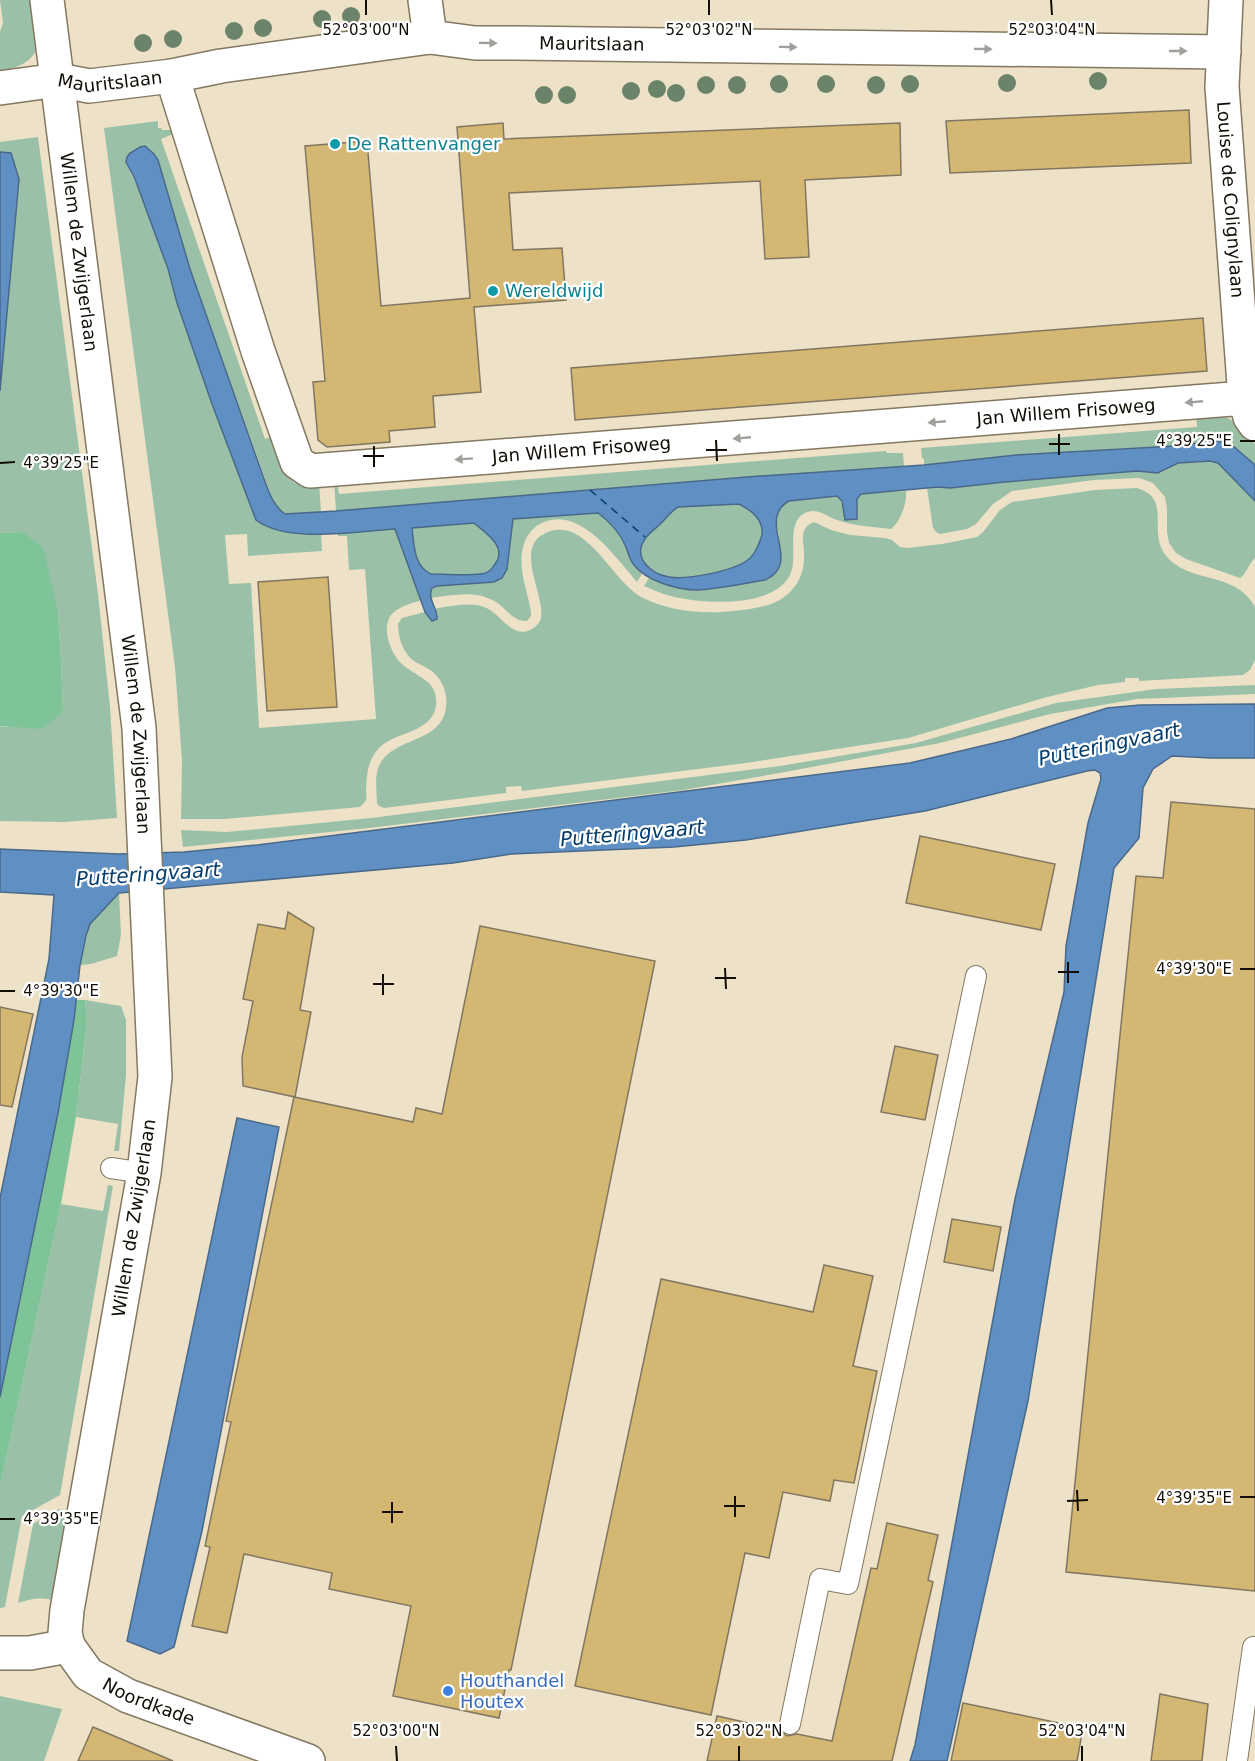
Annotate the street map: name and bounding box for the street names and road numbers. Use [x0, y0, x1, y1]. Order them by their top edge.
street label: Mauritslaan [539, 32, 645, 55]
street label: Mauritslaan [56, 66, 163, 97]
street label: Louise de Colignylaan [1213, 100, 1249, 299]
street label: Willem de Zwijgerlaan [56, 151, 102, 353]
street label: Jan Willem Frisoweg [975, 394, 1156, 429]
street label: Jan Willem Frisoweg [490, 432, 672, 467]
street label: Willem de Zwijgerlaan [117, 633, 155, 835]
street label: Willem de Zwijgerlaan [107, 1117, 160, 1319]
street label: Noordkade [99, 1673, 198, 1729]

